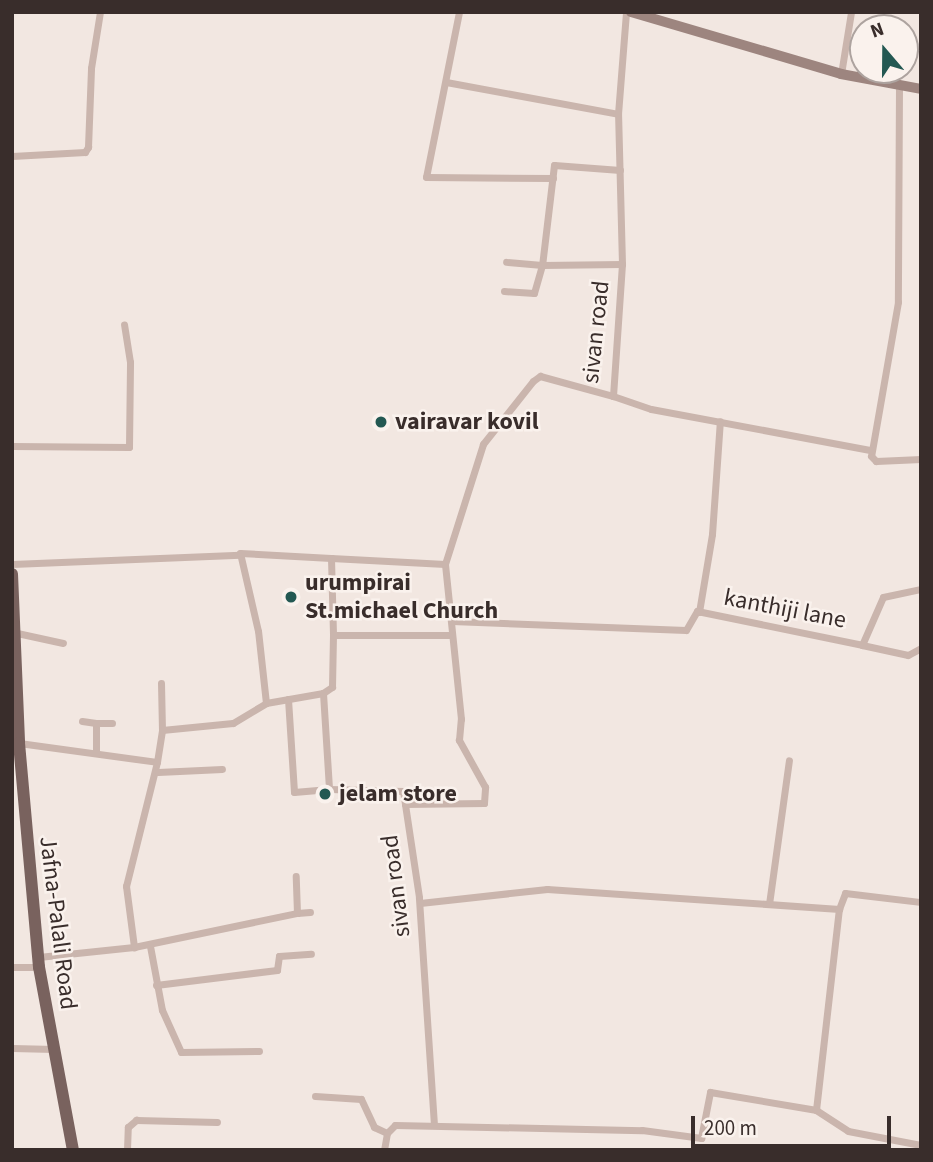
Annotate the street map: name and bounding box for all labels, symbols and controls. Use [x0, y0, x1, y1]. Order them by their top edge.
north arrow [849, 14, 919, 84]
text: N [867, 16, 888, 46]
street label: sivan road [576, 279, 616, 385]
place label: vairavar kovil [395, 408, 539, 436]
marker: vairavar kovil [373, 414, 389, 430]
place label: urumpirai St.michael Church [305, 569, 498, 625]
street label: kanthiji lane [721, 583, 849, 635]
marker: urumpirai St.michael Church [283, 589, 299, 605]
place label: jelam store [339, 780, 457, 808]
marker: jelam store [317, 786, 333, 802]
street label: sivan road [375, 833, 417, 939]
street label: Jafna-Palali Road [33, 835, 83, 1011]
scale bar [695, 1102, 894, 1146]
text: 200 m [704, 1113, 757, 1143]

